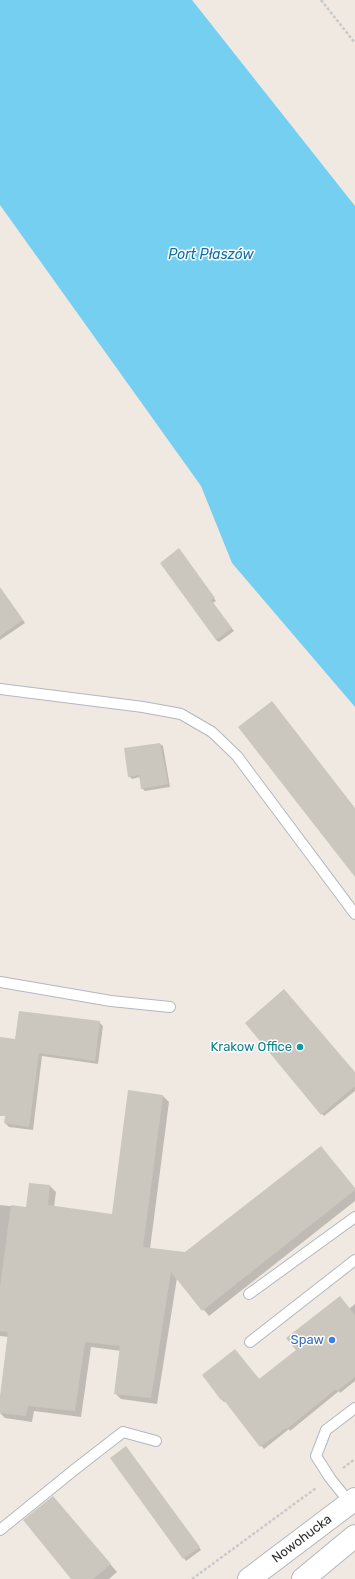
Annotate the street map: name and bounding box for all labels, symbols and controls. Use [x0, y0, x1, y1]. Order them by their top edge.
water label: Port Płaszów [168, 247, 254, 263]
place label: Krakow Office [211, 1039, 292, 1055]
marker: Krakow Office [295, 1042, 305, 1052]
place label: Spaw [291, 1332, 324, 1348]
marker: Spaw [327, 1335, 337, 1345]
street label: Nowohucka [269, 1511, 335, 1567]

